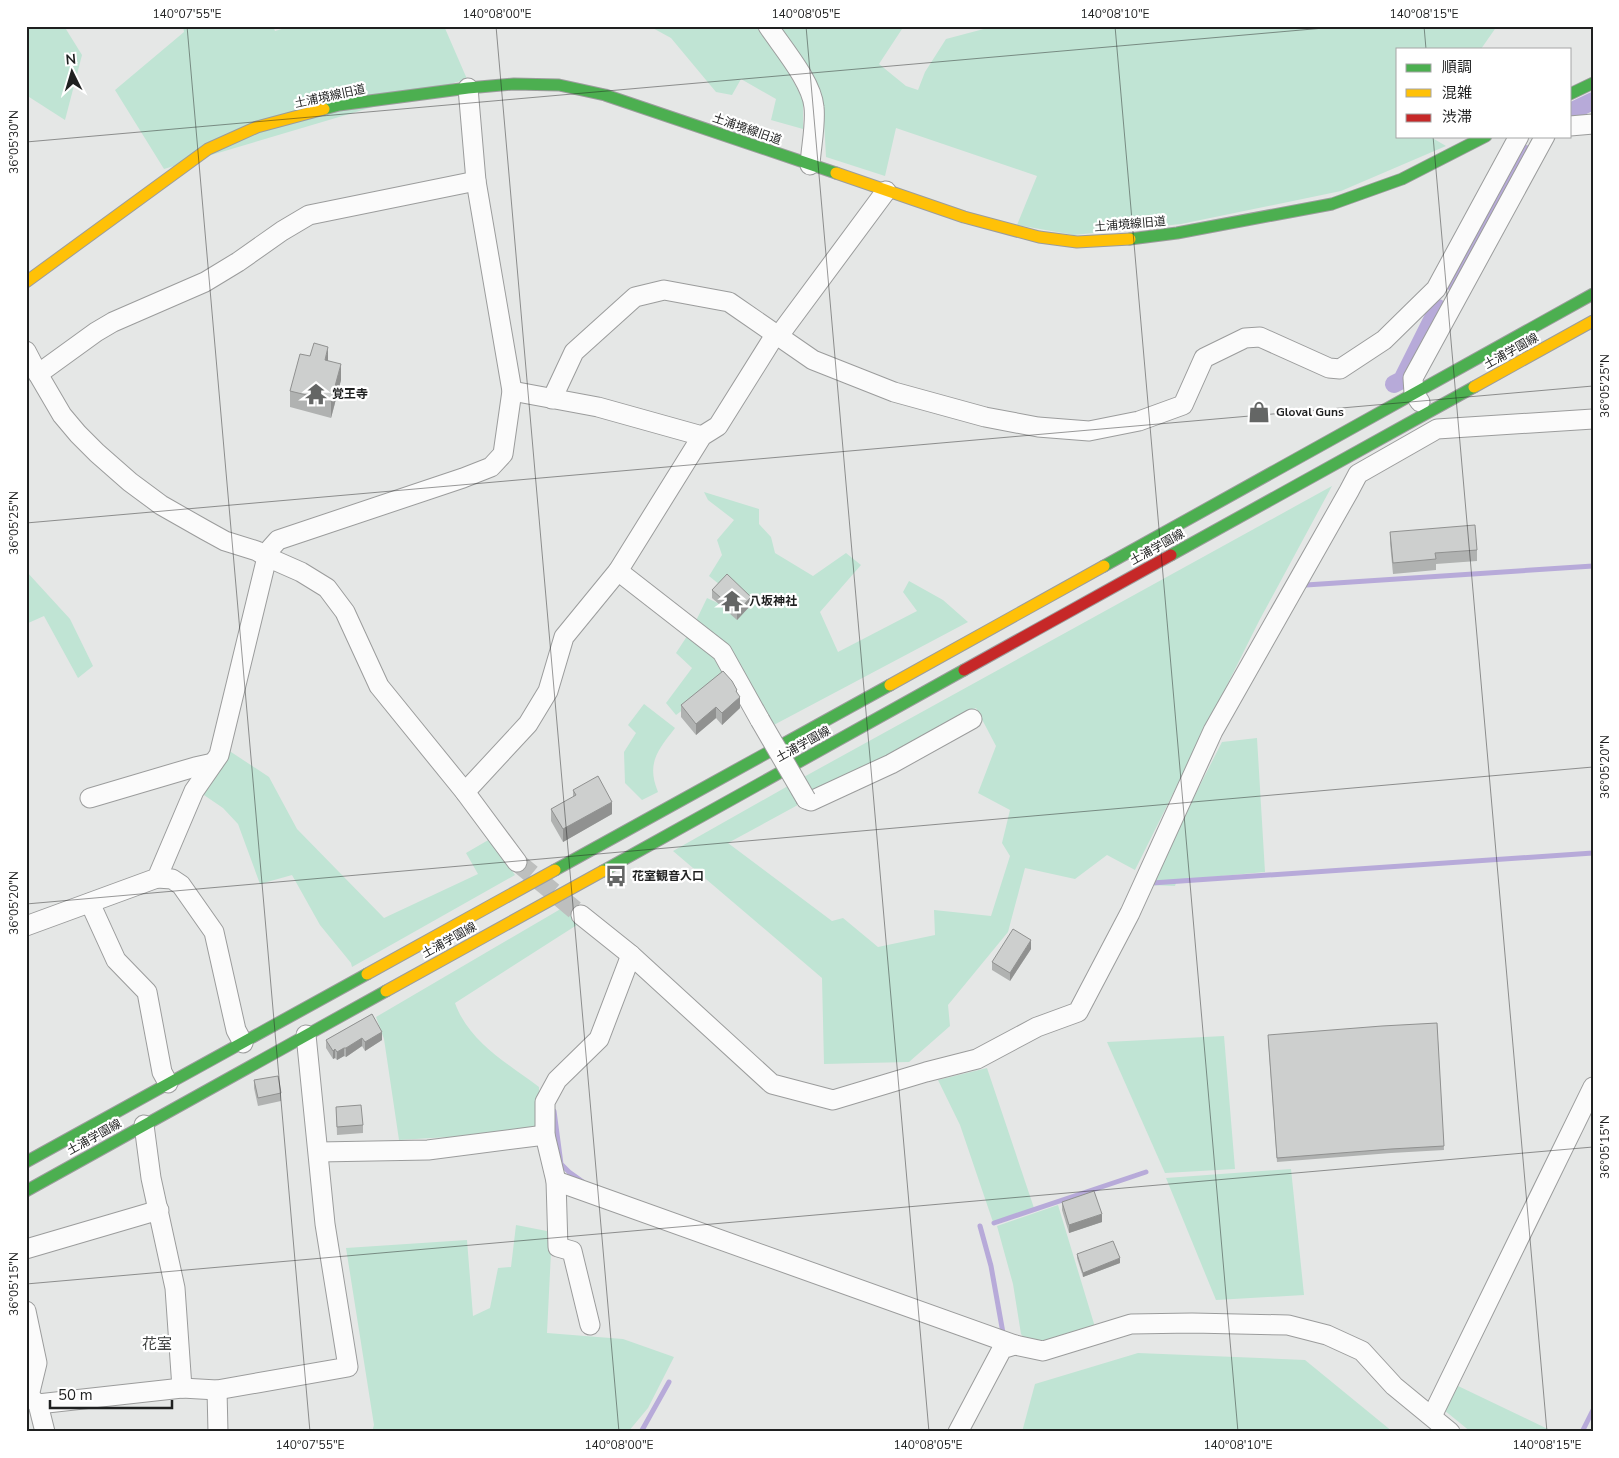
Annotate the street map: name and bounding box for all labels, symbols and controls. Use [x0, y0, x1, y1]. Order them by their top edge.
text: 140°07'55"E [152, 6, 222, 22]
text: 140°08'00"E [462, 6, 532, 22]
text: 140°08'05"E [771, 6, 841, 22]
text: 140°08'10"E [1080, 6, 1150, 22]
text: 140°08'15"E [1389, 6, 1459, 22]
north arrow [48, 48, 98, 98]
legend [1396, 48, 1572, 138]
text: N [65, 50, 77, 69]
text: 順調 [1442, 57, 1472, 77]
street label: 土浦境線旧道 [293, 81, 367, 111]
text: 混雑 [1442, 83, 1472, 103]
text: 渋滞 [1442, 107, 1472, 127]
text: 36°05'30"N [6, 110, 22, 174]
street label: 土浦境線旧道 [710, 110, 784, 148]
street label: 土浦境線旧道 [1093, 213, 1167, 235]
street label: 土浦学園線 [1481, 329, 1541, 373]
text: 36°05'25"N [1597, 354, 1613, 418]
temple icon: 覚王寺 [303, 381, 329, 407]
place label: 覚王寺 [332, 386, 368, 402]
shop icon: Gloval Guns [1246, 399, 1272, 425]
place label: Gloval Guns [1276, 404, 1344, 420]
text: 36°05'25"N [6, 491, 22, 555]
street label: 土浦学園線 [1127, 525, 1187, 569]
temple icon: 八坂神社 [719, 588, 745, 614]
place label: 八坂神社 [749, 593, 797, 609]
street label: 土浦学園線 [773, 722, 833, 766]
text: 36°05'20"N [1597, 735, 1613, 799]
bus stop icon: 花室観音入口 [603, 863, 629, 889]
place label: 花室観音入口 [632, 868, 704, 884]
text: 36°05'20"N [6, 871, 22, 935]
street label: 土浦学園線 [419, 918, 479, 962]
street label: 土浦学園線 [64, 1115, 124, 1159]
text: 36°05'15"N [1597, 1115, 1613, 1179]
text: 36°05'15"N [6, 1252, 22, 1316]
district label: 花室 [142, 1334, 172, 1354]
scale bar [50, 1378, 172, 1410]
text: 50 m [58, 1385, 93, 1405]
text: 140°07'55"E [275, 1437, 345, 1453]
text: 140°08'00"E [584, 1437, 654, 1453]
text: 140°08'05"E [893, 1437, 963, 1453]
text: 140°08'10"E [1203, 1437, 1273, 1453]
text: 140°08'15"E [1512, 1437, 1582, 1453]

